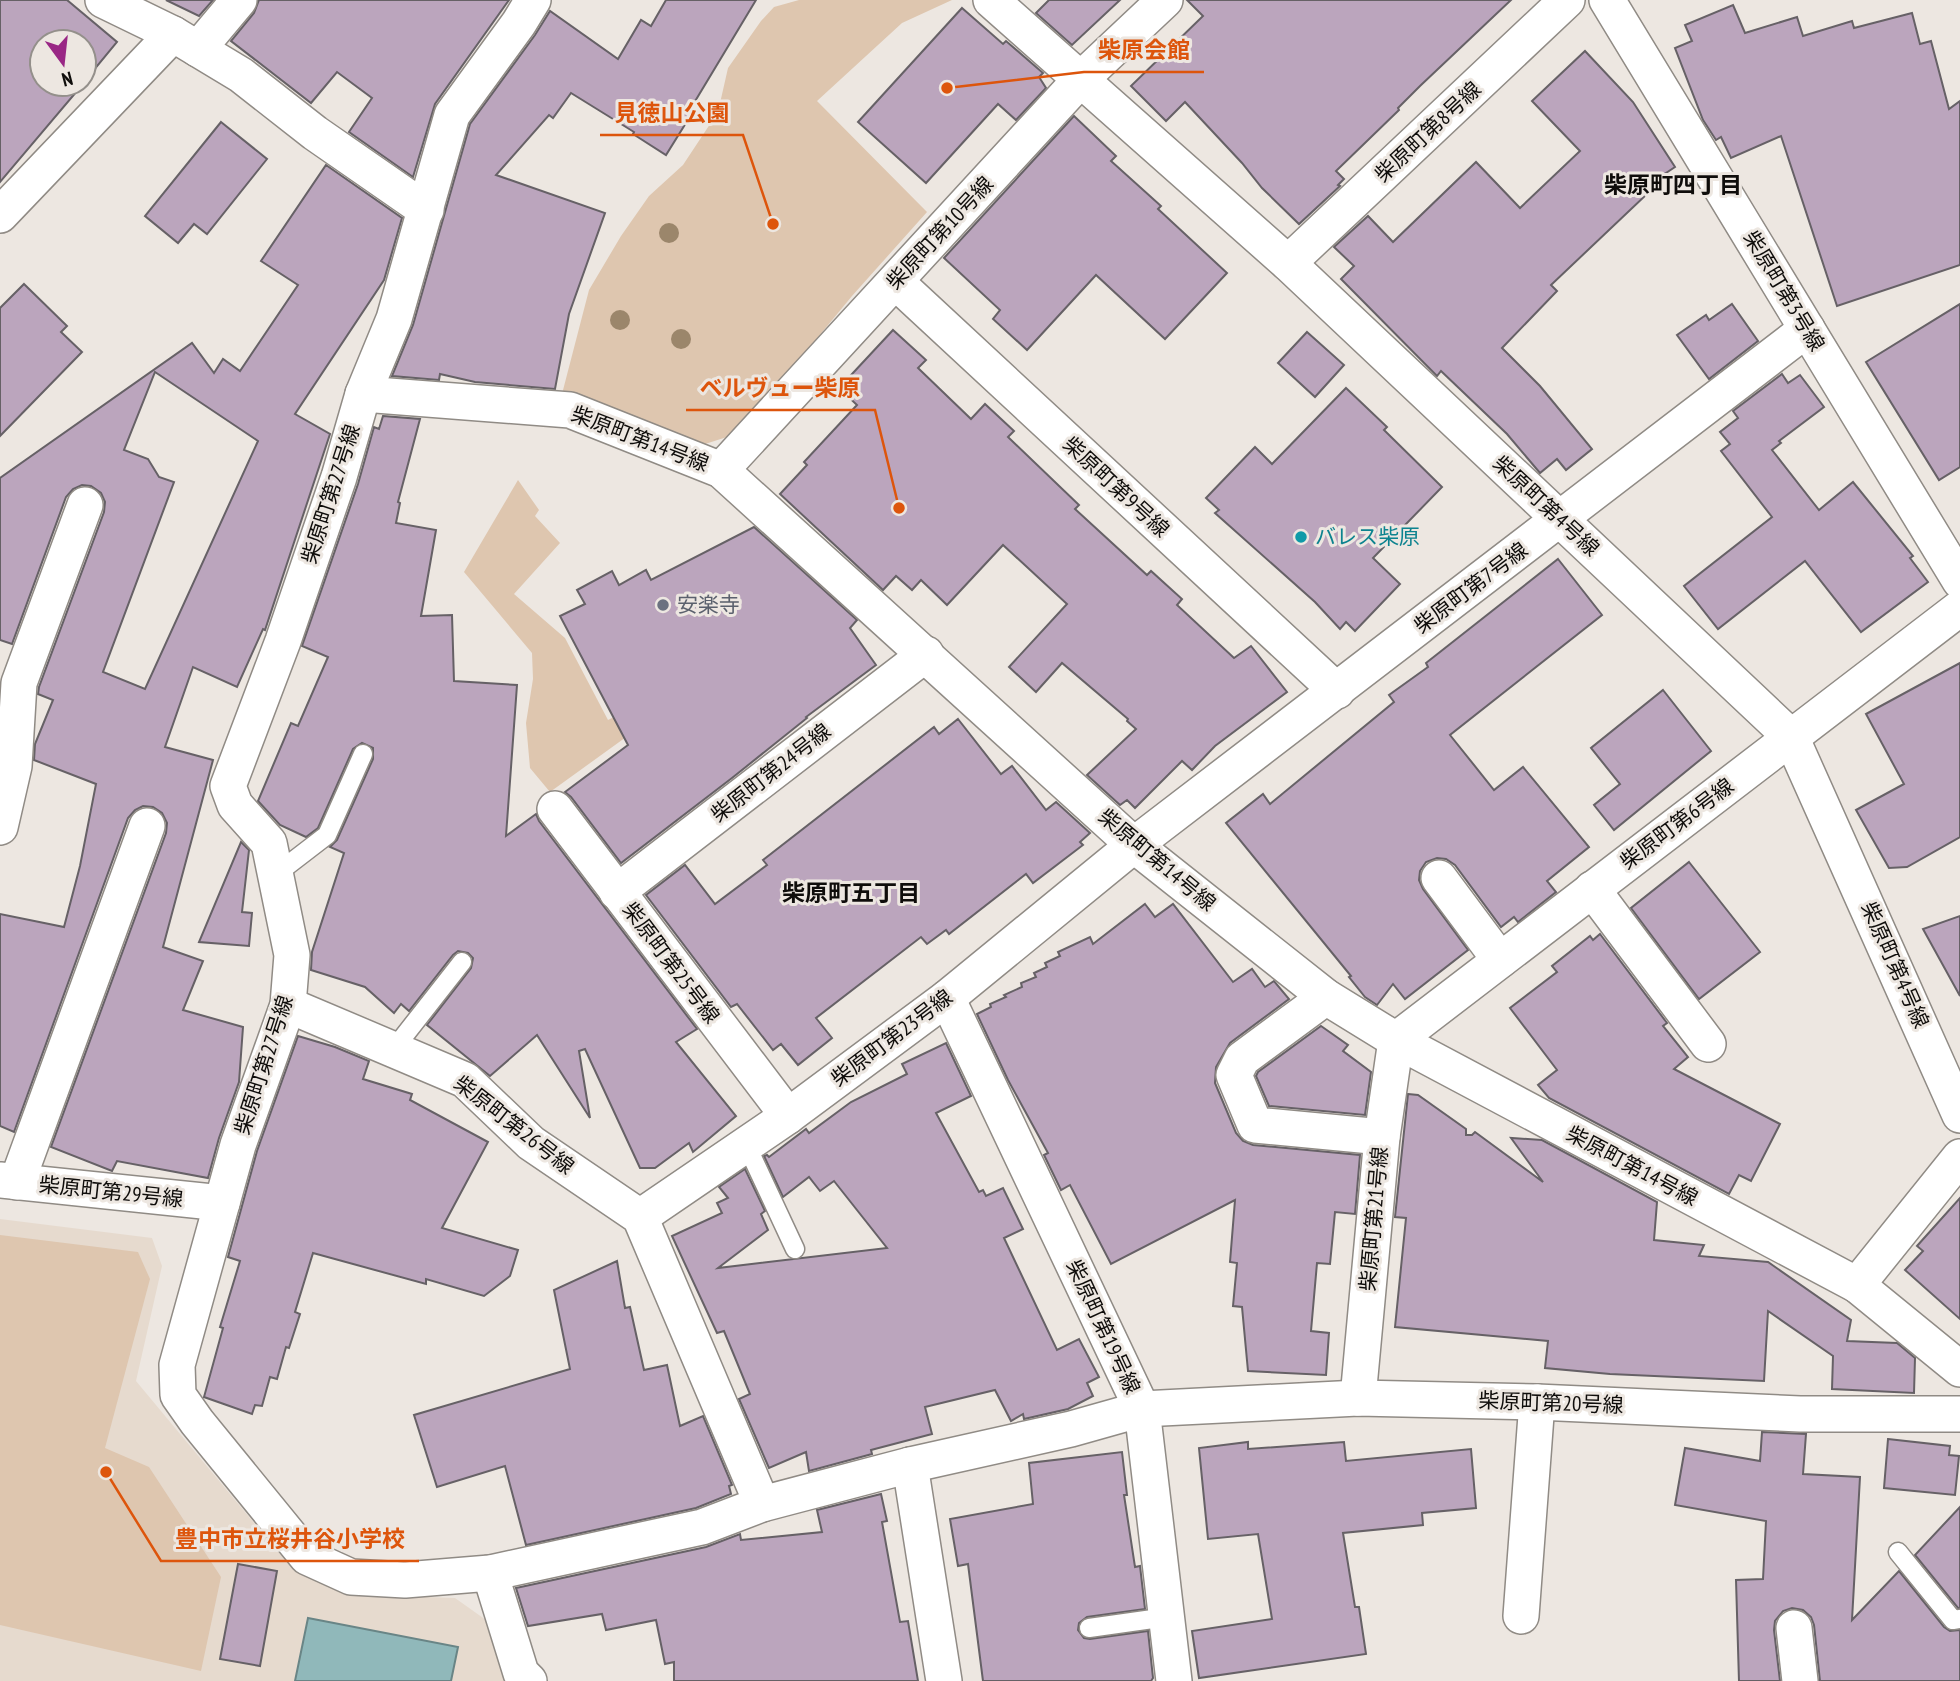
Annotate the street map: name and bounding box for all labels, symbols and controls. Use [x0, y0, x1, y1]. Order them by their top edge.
north arrow [28, 28, 98, 98]
callout: 柴原会館 [1084, 28, 1204, 72]
text: 柴原会館 [1098, 35, 1190, 64]
text: N [59, 67, 75, 92]
street label: 柴原町第8号線 [1369, 76, 1486, 188]
callout: 見徳山公園 [600, 91, 743, 135]
text: 見徳山公園 [615, 98, 730, 127]
street label: 柴原町第10号線 [880, 170, 999, 295]
district label: 柴原町四丁目 [1604, 170, 1742, 199]
street label: 柴原町第3号線 [1738, 226, 1831, 356]
callout: ベルヴュー柴原 [686, 366, 875, 410]
text: ベルヴュー柴原 [700, 373, 861, 402]
street label: 柴原町第14号線 [568, 400, 713, 477]
street label: 柴原町第27号線 [295, 421, 366, 567]
street label: 柴原町第9号線 [1058, 431, 1175, 543]
street label: 柴原町第4号線 [1488, 450, 1605, 562]
place label: バレス柴原 [1315, 523, 1420, 550]
marker: バレス柴原 [1293, 529, 1309, 545]
street label: 柴原町第7号線 [1408, 536, 1533, 639]
place label: 安楽寺 [677, 591, 740, 618]
marker: 安楽寺 [655, 597, 671, 613]
street label: 柴原町第24号線 [705, 717, 836, 828]
street label: 柴原町第6号線 [1614, 772, 1739, 875]
street label: 柴原町第14号線 [1093, 803, 1222, 917]
district label: 柴原町五丁目 [782, 878, 920, 907]
street label: 柴原町第25号線 [617, 897, 726, 1029]
street label: 柴原町第4号線 [1856, 897, 1935, 1032]
street label: 柴原町第23号線 [826, 983, 958, 1092]
street label: 柴原町第27号線 [228, 992, 299, 1138]
street label: 柴原町第26号線 [449, 1069, 580, 1180]
street label: 柴原町第14号線 [1562, 1120, 1703, 1211]
street label: 柴原町第21号線 [1354, 1146, 1393, 1292]
street label: 柴原町第29号線 [38, 1171, 185, 1213]
street label: 柴原町第19号線 [1061, 1255, 1146, 1398]
street label: 柴原町第20号線 [1478, 1386, 1624, 1419]
callout: 豊中市立桜井谷小学校 [161, 1517, 419, 1561]
text: 豊中市立桜井谷小学校 [175, 1524, 405, 1553]

